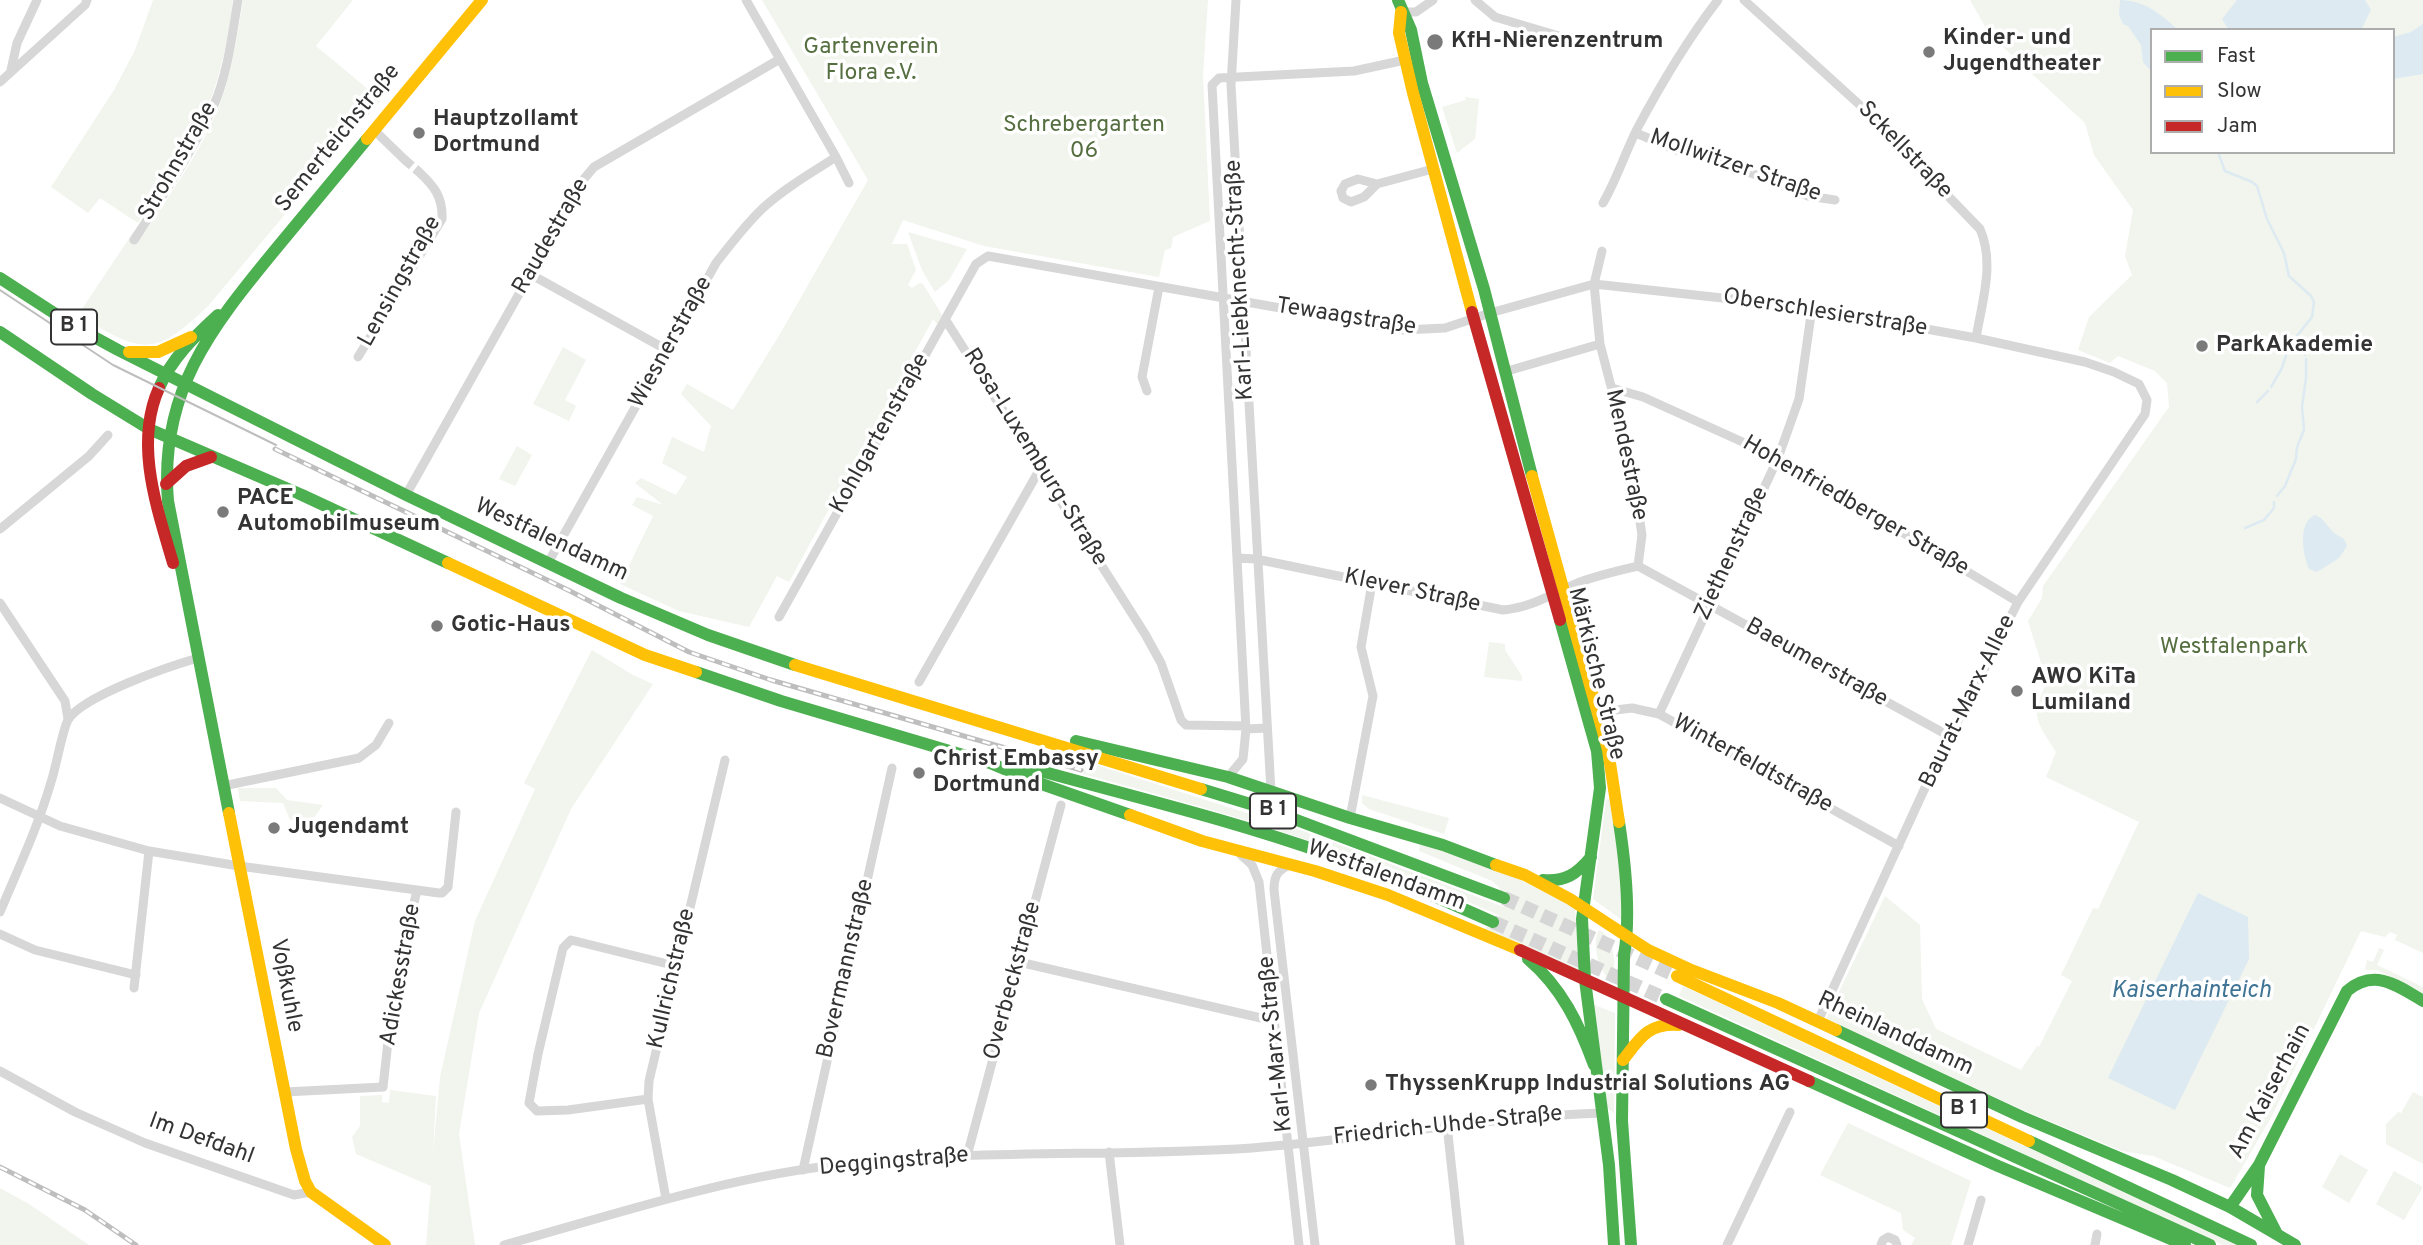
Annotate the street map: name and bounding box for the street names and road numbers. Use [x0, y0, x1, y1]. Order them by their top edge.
street label: Semerteichstraße [271, 59, 407, 219]
street label: Sckellstraße [1851, 97, 1957, 205]
street label: Strohnstraße [134, 98, 224, 226]
street label: Mollwitzer Straße [1646, 125, 1824, 209]
street label: Karl-Liebknecht-Straße [1221, 159, 1261, 401]
street label: Raudestraße [508, 174, 596, 300]
street label: Lensingstraße [354, 212, 448, 352]
street label: Wiesnerstraße [624, 272, 720, 414]
street label: Oberschlesierstraße [1721, 284, 1929, 344]
street label: Tewaagstraße [1274, 293, 1418, 343]
road number: B 1 [51, 310, 97, 344]
street label: Rosa-Luxemburg-Straße [956, 344, 1112, 572]
street label: Kohlgartenstraße [825, 349, 937, 519]
street label: Mendestraße [1598, 387, 1652, 523]
street label: Hohenfriedberger Straße [1737, 431, 1973, 583]
street label: Ziethenstraße [1690, 483, 1776, 625]
street label: Westfalendamm [470, 493, 632, 589]
street label: Klever Straße [1341, 564, 1483, 620]
street label: Märkische Straße [1560, 585, 1630, 763]
street label: Baurat-Marx-Allee [1915, 611, 2023, 793]
street label: Baeumerstraße [1740, 614, 1892, 714]
street label: Winterfeldtstraße [1667, 710, 1837, 820]
road number: B 1 [1250, 794, 1296, 828]
street label: Westfalendamm [1303, 836, 1469, 918]
street label: Bovermannstraße [813, 877, 881, 1061]
street label: Overbeckstraße [980, 899, 1048, 1063]
street label: Adickesstraße [376, 902, 428, 1048]
street label: Kullrichstraße [643, 906, 703, 1052]
street label: Voßkuhle [262, 937, 308, 1035]
street label: Karl-Marx-Straße [1254, 954, 1300, 1134]
street label: Rheinlanddamm [1813, 987, 1977, 1083]
street label: Am Kaiserhain [2224, 1020, 2318, 1164]
road number: B 1 [1941, 1092, 1987, 1128]
street label: Friedrich-Uhde-Straße [1332, 1101, 1564, 1153]
street label: Im Defdahl [145, 1108, 257, 1172]
street label: Deggingstraße [818, 1143, 970, 1183]

